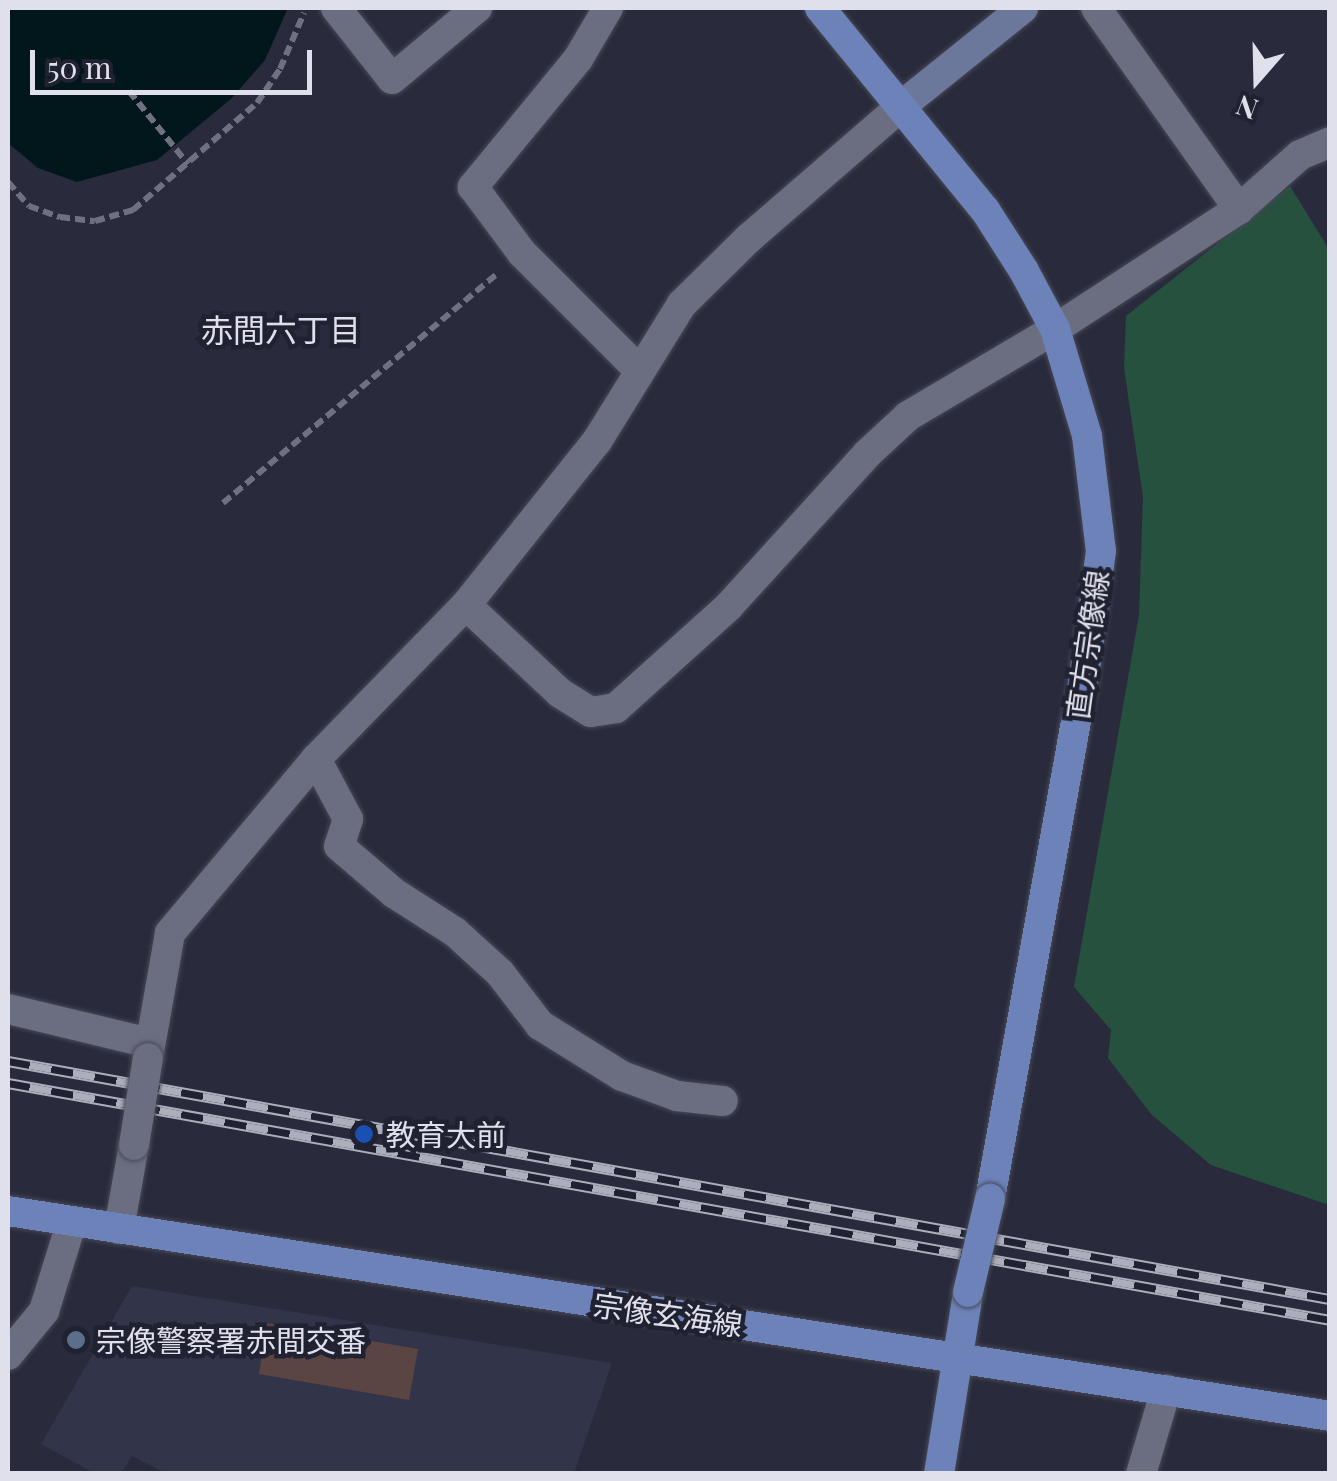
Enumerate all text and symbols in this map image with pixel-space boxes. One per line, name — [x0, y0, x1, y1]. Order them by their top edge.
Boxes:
scale bar — [35, 30, 318, 92]
north arrow — [1207, 30, 1307, 130]
text: 50 m — [47, 47, 112, 87]
text: N — [1231, 88, 1262, 130]
district label: 赤間六丁目 — [201, 310, 361, 348]
street label: 直方宗像線 — [1059, 568, 1115, 722]
place label: 教育大前 — [386, 1116, 506, 1152]
marker: 教育大前 — [351, 1121, 377, 1147]
street label: 宗像玄海線 — [591, 1286, 745, 1342]
place label: 宗像警察署赤間交番 — [96, 1322, 366, 1358]
marker: 宗像警察署赤間交番 — [65, 1329, 87, 1351]

